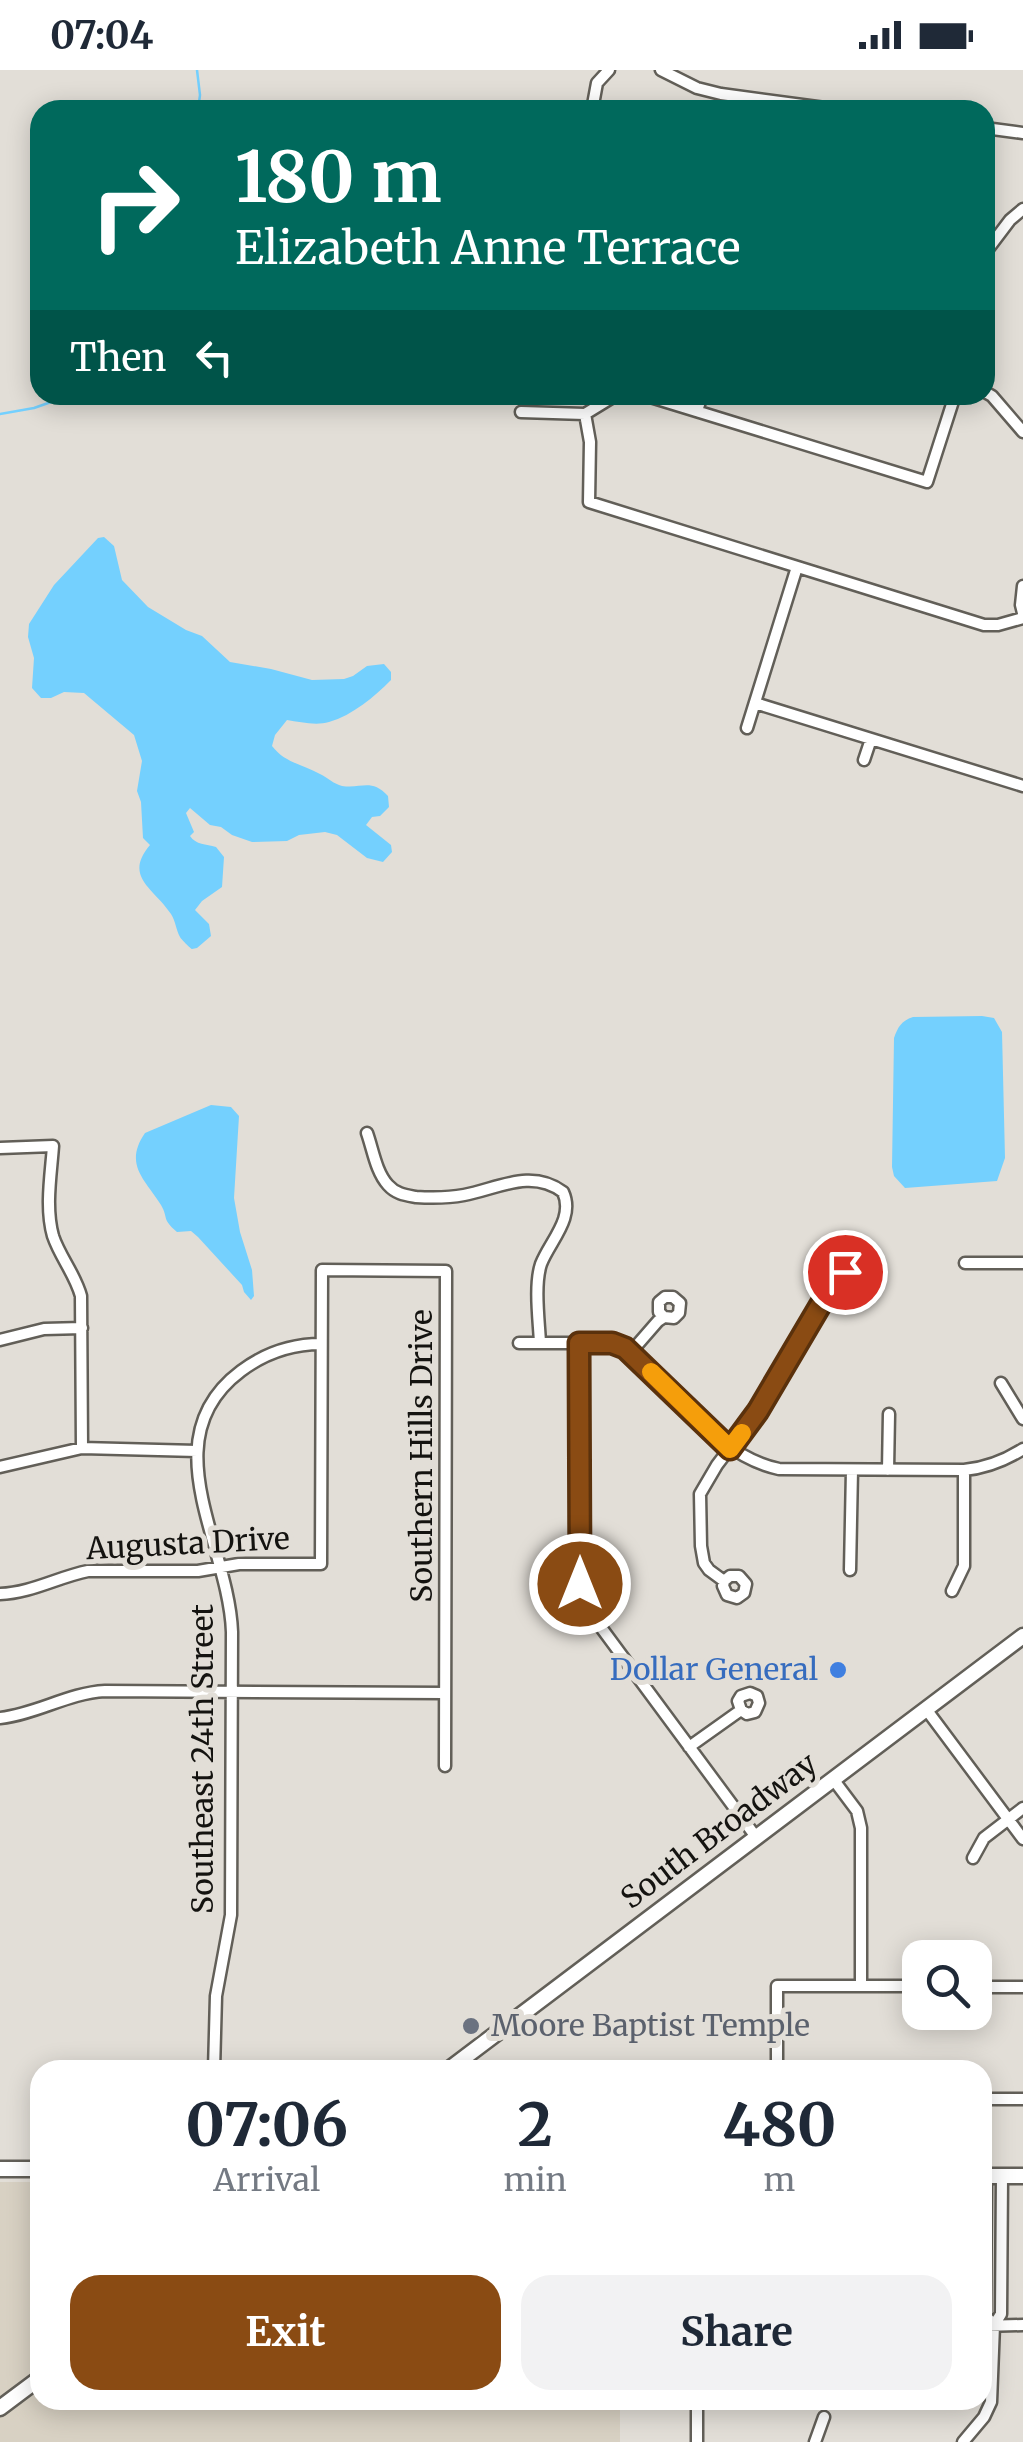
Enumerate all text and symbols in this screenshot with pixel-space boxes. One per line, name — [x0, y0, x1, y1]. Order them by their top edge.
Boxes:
text: 07:04 — [50, 12, 153, 59]
text: 180 m — [235, 133, 442, 221]
icon: right — [70, 140, 200, 270]
text: Elizabeth Anne Terrace — [235, 220, 741, 276]
icon: left — [187, 330, 242, 385]
text: Then — [70, 334, 167, 381]
pin — [803, 1230, 888, 1315]
icon: arrive — [818, 1245, 873, 1300]
street label: Southern Hills Drive — [402, 1309, 440, 1603]
street label: Augusta Drive — [84, 1519, 291, 1567]
position arrow — [528, 1532, 632, 1636]
street label: Southeast 24th Street — [183, 1604, 221, 1914]
place label: Dollar General — [610, 1650, 818, 1688]
marker: Dollar General — [827, 1659, 849, 1681]
street label: South Broadway — [613, 1744, 824, 1916]
map controls — [902, 1940, 992, 2030]
button: search — [902, 1940, 992, 2030]
place label: Moore Baptist Temple — [491, 2006, 810, 2044]
marker: Moore Baptist Temple — [460, 2015, 482, 2037]
text: 07:06 — [185, 2087, 348, 2162]
text: 2 — [517, 2087, 553, 2162]
text: 480 — [722, 2087, 837, 2162]
text: Arrival — [213, 2160, 320, 2200]
text: min — [503, 2160, 567, 2200]
text: m — [763, 2160, 795, 2200]
button: Exit — [70, 2275, 501, 2390]
button: Share — [521, 2275, 952, 2390]

